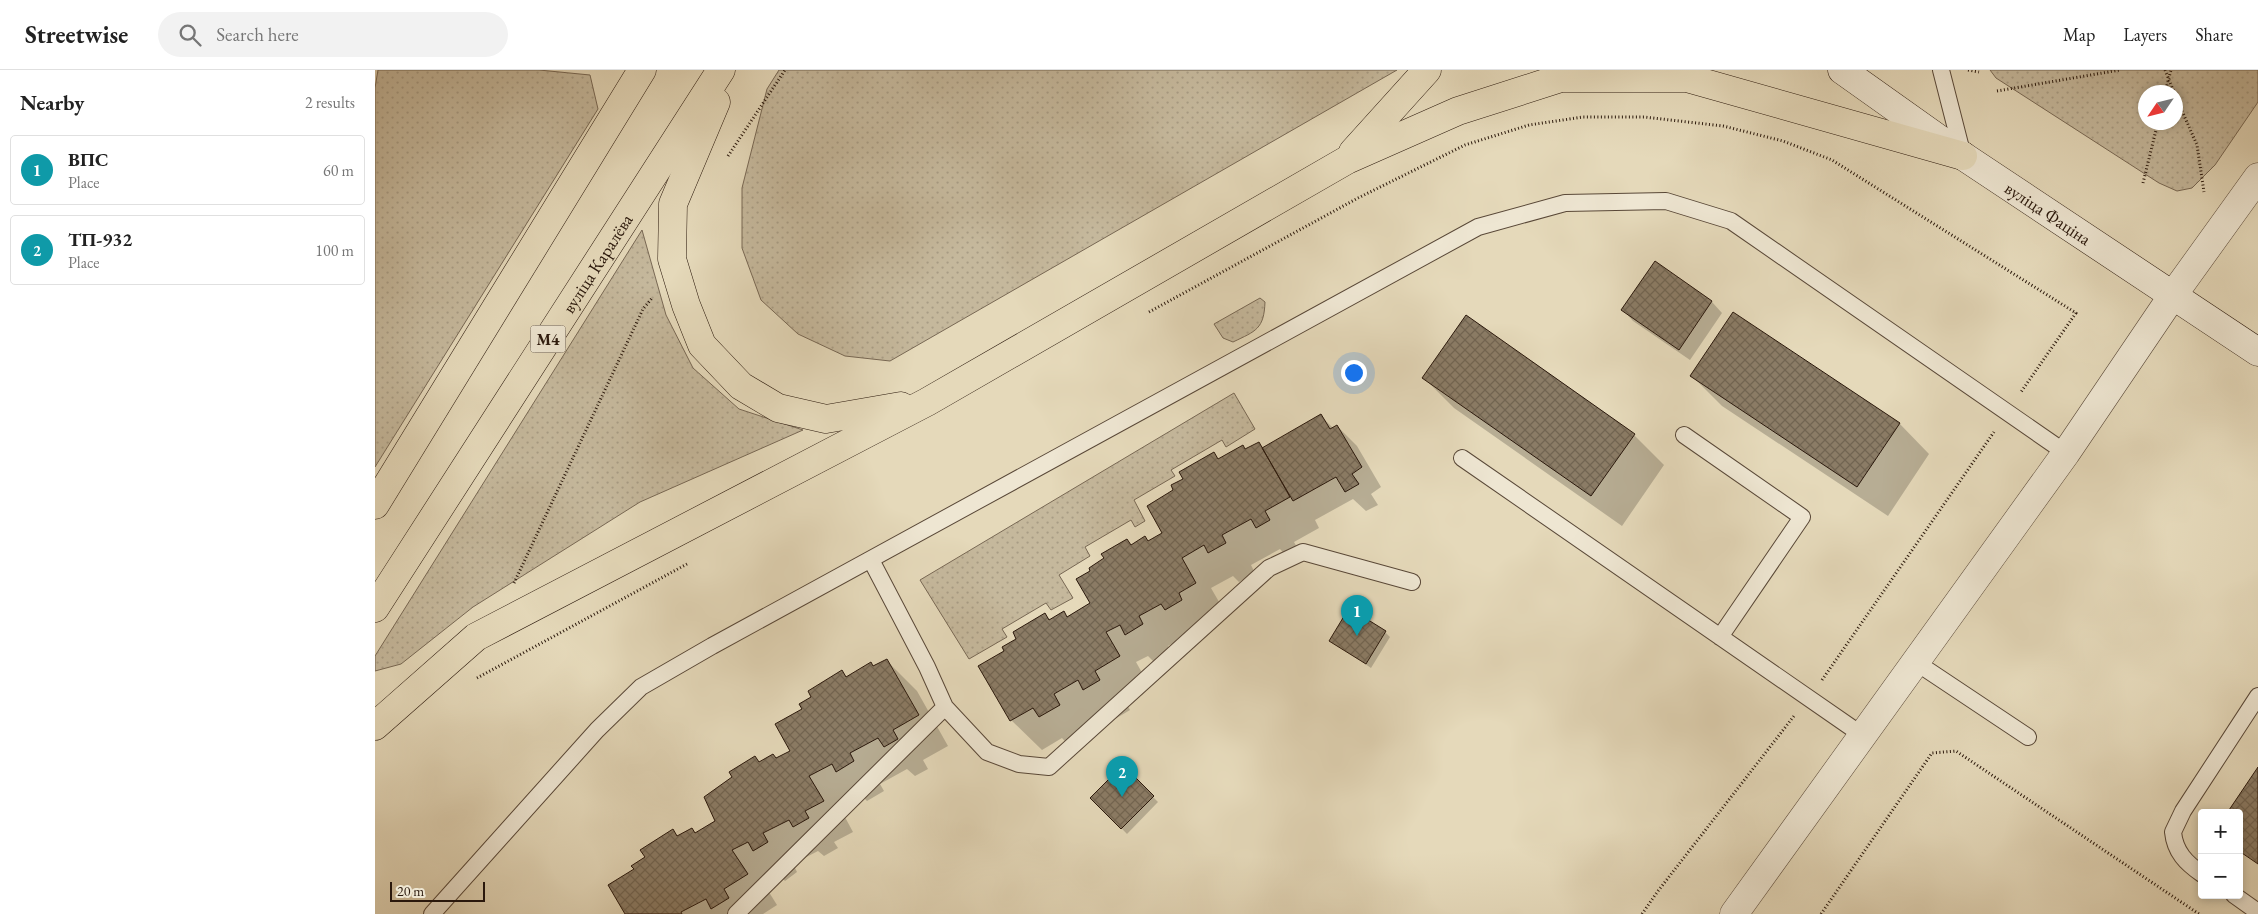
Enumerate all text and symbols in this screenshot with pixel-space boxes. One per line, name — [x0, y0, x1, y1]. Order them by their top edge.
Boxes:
search box — [158, 12, 508, 57]
text: Streetwise — [25, 19, 128, 50]
icon: search — [176, 21, 204, 49]
text: Search here — [216, 22, 299, 47]
text: Map — [2063, 23, 2095, 46]
text: Layers — [2123, 23, 2167, 46]
text: Share — [2195, 23, 2233, 46]
north arrow — [2138, 85, 2183, 130]
text: Nearby — [20, 89, 84, 116]
text: 2 results — [305, 92, 355, 113]
text: ВПС — [68, 147, 108, 172]
text: 1 — [33, 160, 41, 181]
text: 60 m — [323, 160, 354, 181]
text: Place — [68, 172, 100, 193]
street label: вуліца Фаціна — [2001, 176, 2097, 250]
street label: вуліца Каралёва — [556, 208, 638, 317]
text: ТП-932 — [68, 227, 132, 252]
text: 2 — [33, 240, 41, 261]
text: 100 m — [315, 240, 354, 261]
text: Place — [68, 252, 100, 273]
road number: М4 — [531, 325, 565, 352]
your location — [1341, 360, 1367, 386]
pin: 1 — [1341, 595, 1373, 636]
pin: 2 — [1106, 756, 1138, 797]
map controls — [2198, 809, 2243, 899]
button: + — [2198, 809, 2243, 854]
button: − — [2198, 854, 2243, 899]
scale bar — [390, 879, 485, 902]
text: 20 m — [397, 882, 424, 900]

